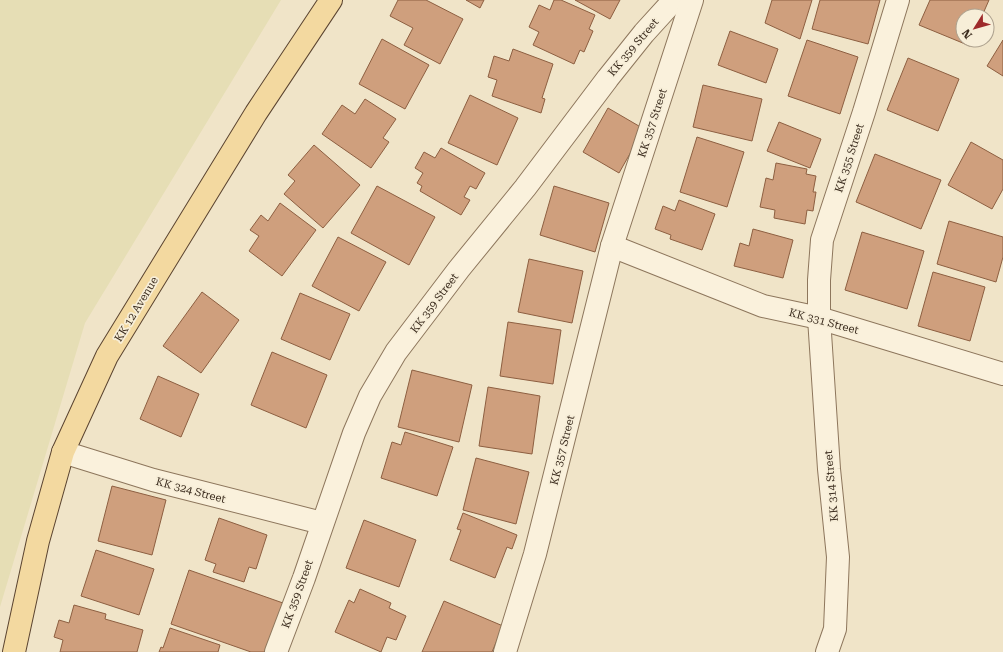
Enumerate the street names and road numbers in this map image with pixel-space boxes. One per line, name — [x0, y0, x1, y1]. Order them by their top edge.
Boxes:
street label: KK 359 Street — [605, 16, 661, 79]
street label: KK 357 Street — [635, 87, 670, 159]
street label: KK 355 Street — [832, 122, 867, 194]
street label: KK 359 Street — [408, 271, 461, 336]
street label: KK 12 Avenue — [112, 274, 161, 344]
street label: KK 331 Street — [788, 306, 860, 337]
street label: KK 357 Street — [548, 414, 577, 486]
street label: KK 314 Street — [822, 450, 841, 522]
street label: KK 324 Street — [155, 475, 227, 506]
street label: KK 359 Street — [279, 558, 316, 630]

